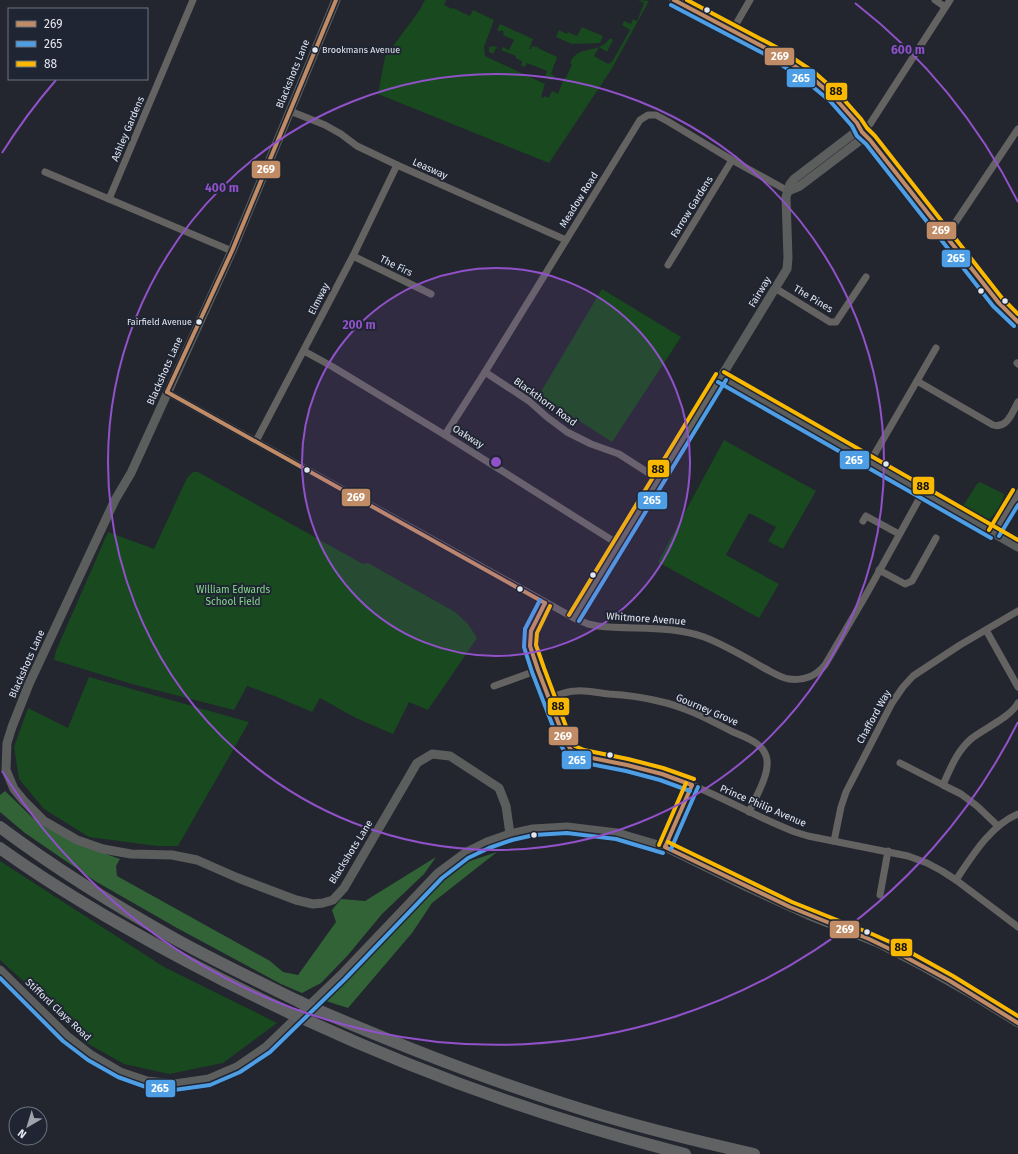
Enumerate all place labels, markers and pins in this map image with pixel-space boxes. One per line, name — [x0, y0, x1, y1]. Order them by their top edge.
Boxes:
unlabelled marker — [702, 5, 712, 15]
marker: Brookmans Avenue — [310, 45, 320, 55]
place label: Brookmans Avenue — [322, 45, 400, 55]
unlabelled marker — [976, 286, 986, 296]
unlabelled marker — [1000, 296, 1010, 306]
place label: Fairfield Avenue — [127, 317, 192, 327]
marker: Fairfield Avenue — [194, 317, 204, 327]
centre of rings — [489, 455, 503, 469]
unlabelled marker — [881, 459, 891, 469]
unlabelled marker — [302, 465, 312, 475]
unlabelled marker — [588, 570, 598, 580]
unlabelled marker — [515, 584, 525, 594]
unlabelled marker — [605, 750, 615, 760]
unlabelled marker — [529, 830, 539, 840]
unlabelled marker — [862, 927, 872, 937]

